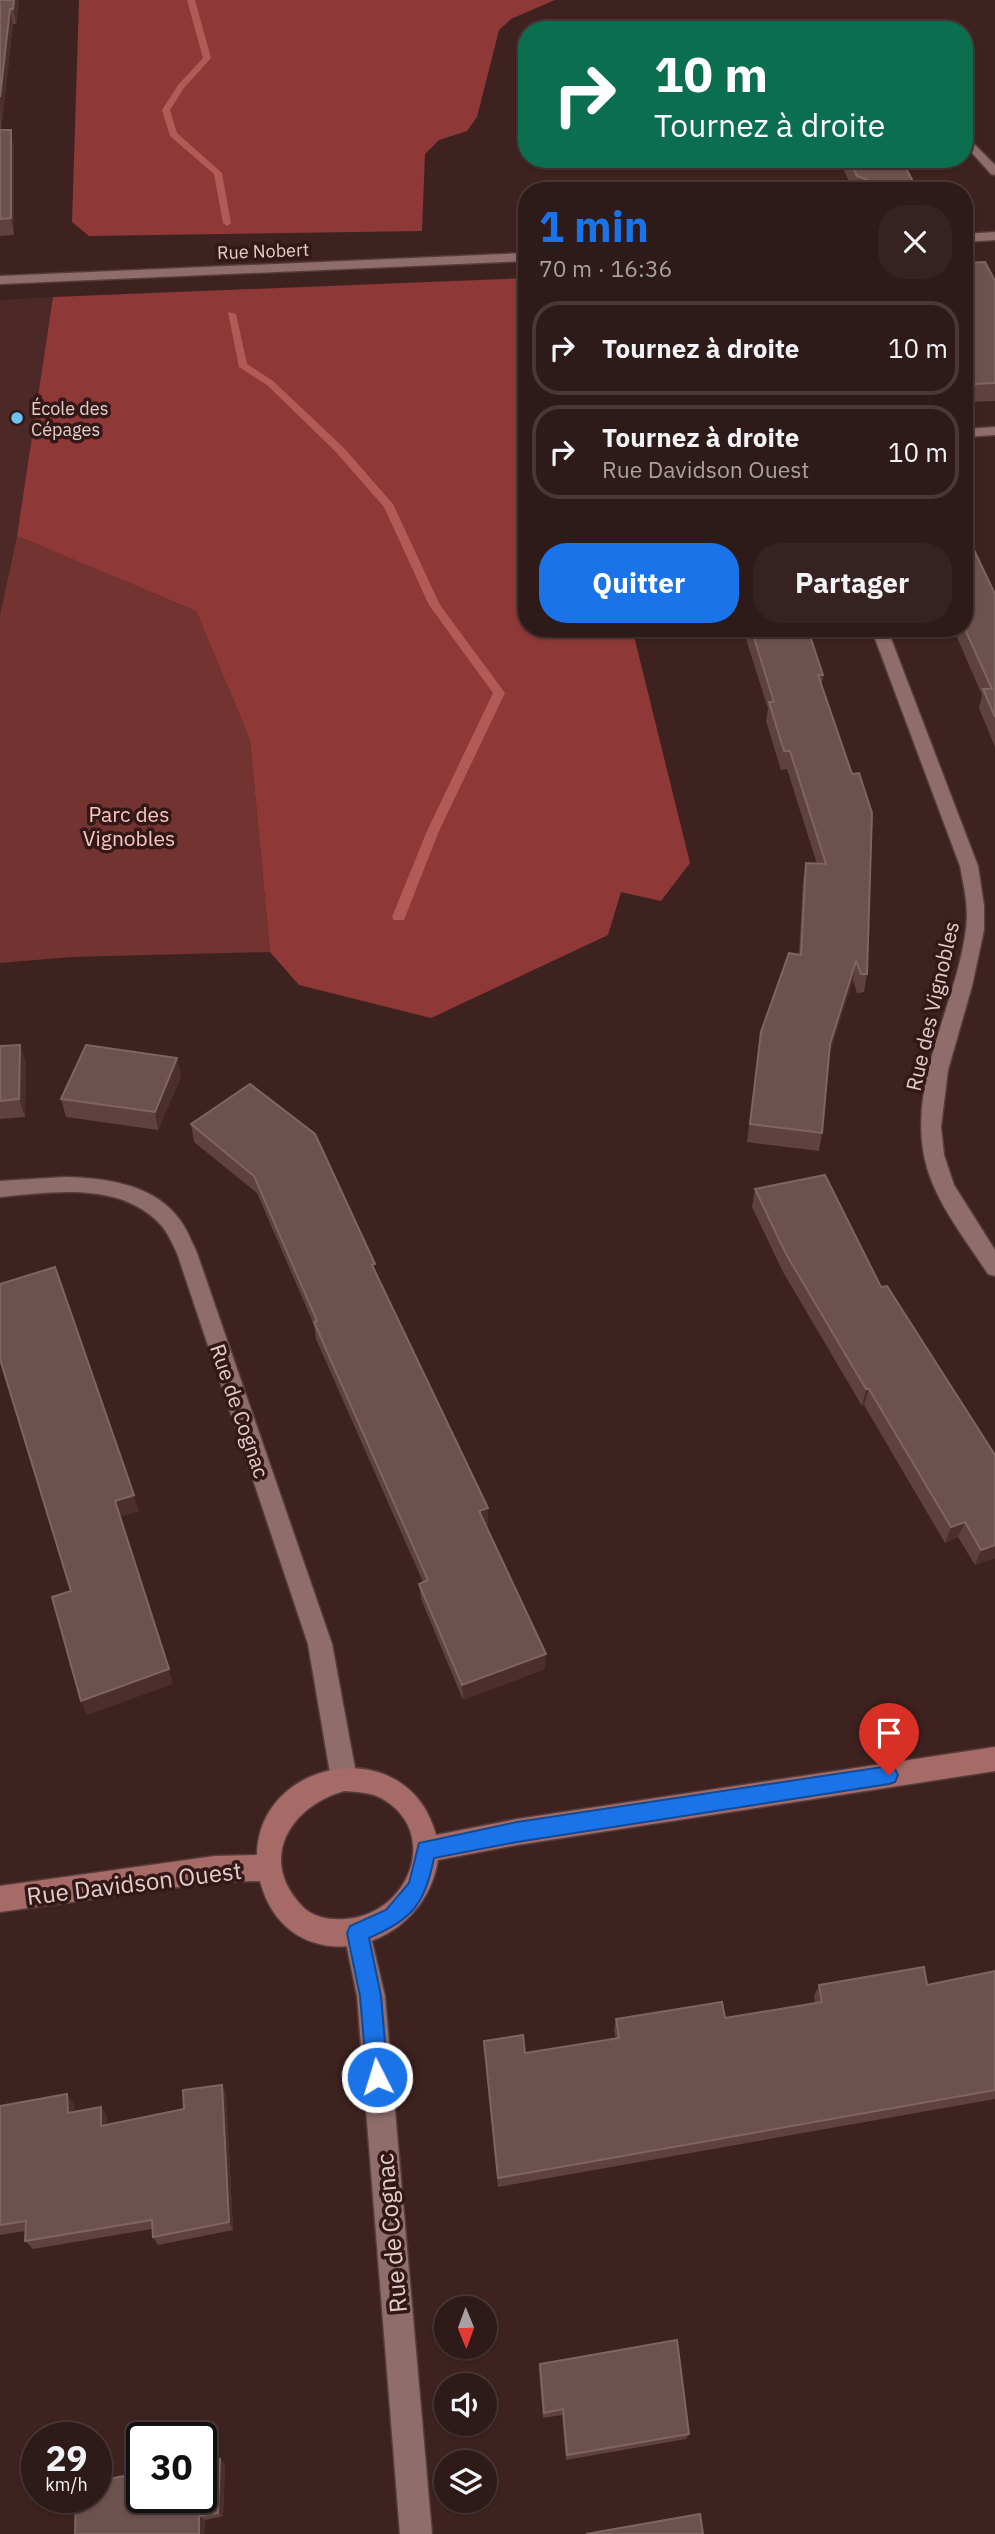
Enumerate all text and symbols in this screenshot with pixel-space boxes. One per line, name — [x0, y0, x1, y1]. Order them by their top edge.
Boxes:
text: 10 m — [654, 42, 768, 105]
icon: right — [539, 49, 630, 140]
text: Tournez à droite — [654, 104, 885, 146]
text: 1 min — [539, 199, 649, 254]
button: close — [878, 205, 952, 279]
street label: Rue Nobert — [217, 238, 309, 264]
text: 70 m · 16:36 — [539, 253, 672, 283]
icon: right — [543, 329, 581, 367]
text: Tournez à droite — [602, 331, 799, 365]
text: 10 m — [888, 331, 948, 365]
place label: École des Cépages — [31, 397, 108, 441]
marker: École des Cépages — [9, 410, 25, 426]
text: Tournez à droite — [602, 420, 799, 454]
icon: right — [543, 433, 581, 471]
text: 10 m — [888, 435, 948, 469]
text: Rue Davidson Ouest — [602, 454, 809, 484]
button: Quitter — [539, 543, 739, 623]
button: Partager — [753, 543, 952, 623]
park label: Parc des Vignobles — [83, 800, 175, 852]
street label: Rue des Vignobles — [899, 918, 965, 1094]
street label: Rue de Cognac — [204, 1340, 276, 1482]
pin — [859, 1703, 919, 1775]
icon: arrive — [870, 1714, 908, 1752]
street label: Rue Davidson Ouest — [25, 1854, 243, 1912]
position arrow — [340, 2040, 414, 2114]
street label: Rue de Cognac — [368, 2152, 414, 2314]
north arrow — [434, 2296, 497, 2359]
map controls — [434, 2296, 497, 2513]
button: sound — [434, 2373, 497, 2436]
speed limit sign: 30 — [126, 2422, 217, 2513]
text: 29 — [45, 2435, 88, 2481]
button: layers — [434, 2450, 497, 2513]
text: km/h — [45, 2473, 88, 2496]

